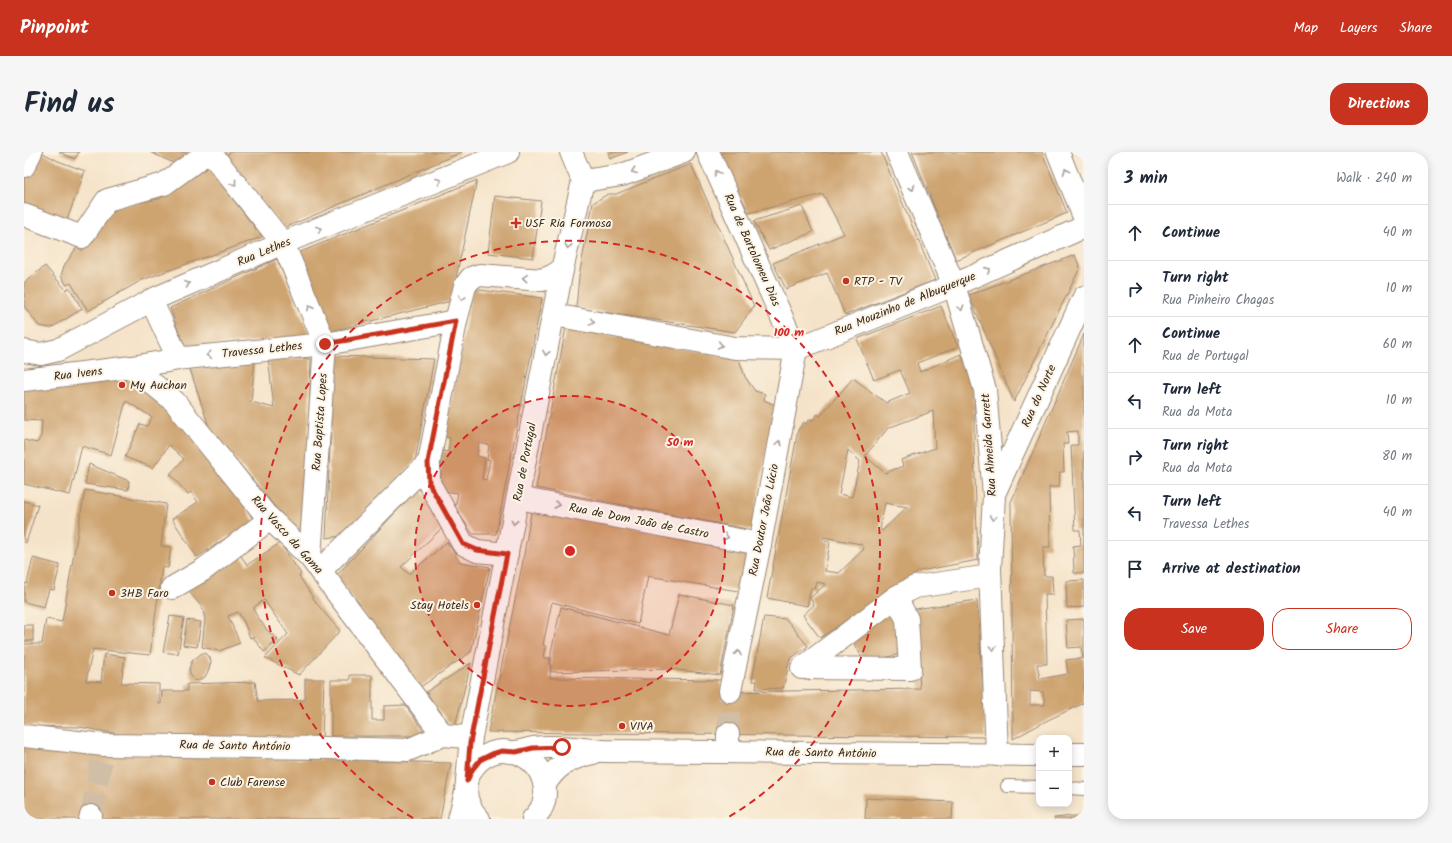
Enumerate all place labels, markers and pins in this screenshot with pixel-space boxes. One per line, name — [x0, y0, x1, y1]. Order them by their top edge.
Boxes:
place label: USF Ria Formosa — [525, 214, 612, 233]
marker: USF Ria Formosa — [510, 217, 522, 229]
place label: RTP - TV — [854, 272, 903, 291]
marker: RTP - TV — [841, 276, 851, 286]
place label: My Auchan — [130, 376, 187, 395]
marker: My Auchan — [117, 380, 127, 390]
centre of rings — [563, 544, 577, 558]
place label: 3HB Faro — [120, 584, 169, 603]
marker: 3HB Faro — [107, 588, 117, 598]
place label: Stay Hotels — [410, 596, 469, 615]
marker: Stay Hotels — [472, 600, 482, 610]
place label: VIVA — [630, 717, 654, 736]
marker: VIVA — [617, 721, 627, 731]
place label: Club Farense — [220, 773, 286, 792]
marker: Club Farense — [207, 777, 217, 787]

